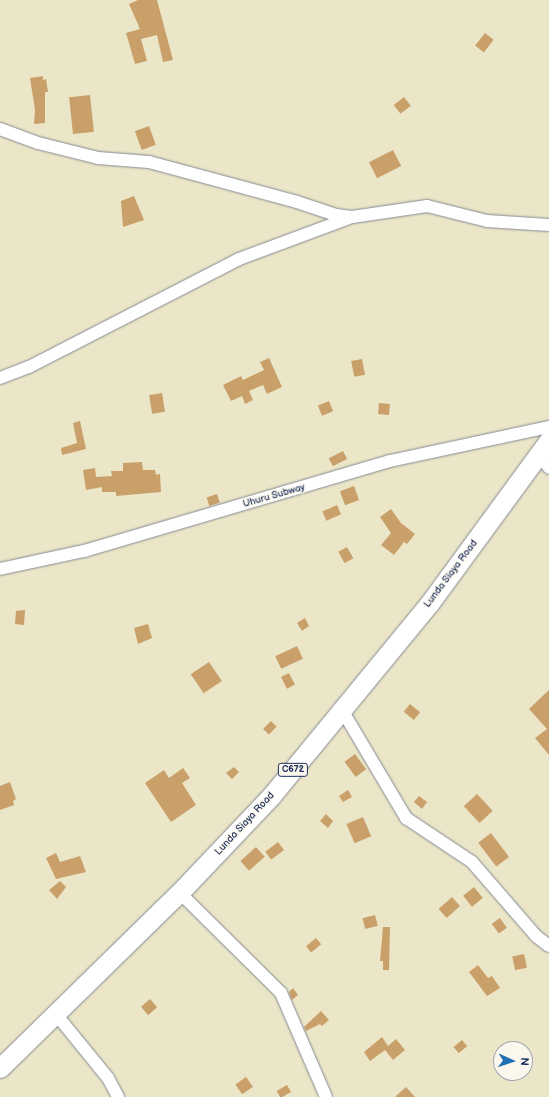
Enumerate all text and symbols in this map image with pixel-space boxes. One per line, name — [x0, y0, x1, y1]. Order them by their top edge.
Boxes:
street label: Uhuru Subway — [241, 481, 307, 511]
street label: Lunda Siaya Road — [422, 538, 480, 610]
road number: C672 — [277, 763, 309, 777]
street label: Lunda Siaya Road — [213, 790, 277, 858]
north arrow — [493, 1041, 533, 1081]
text: N — [518, 1057, 531, 1066]

